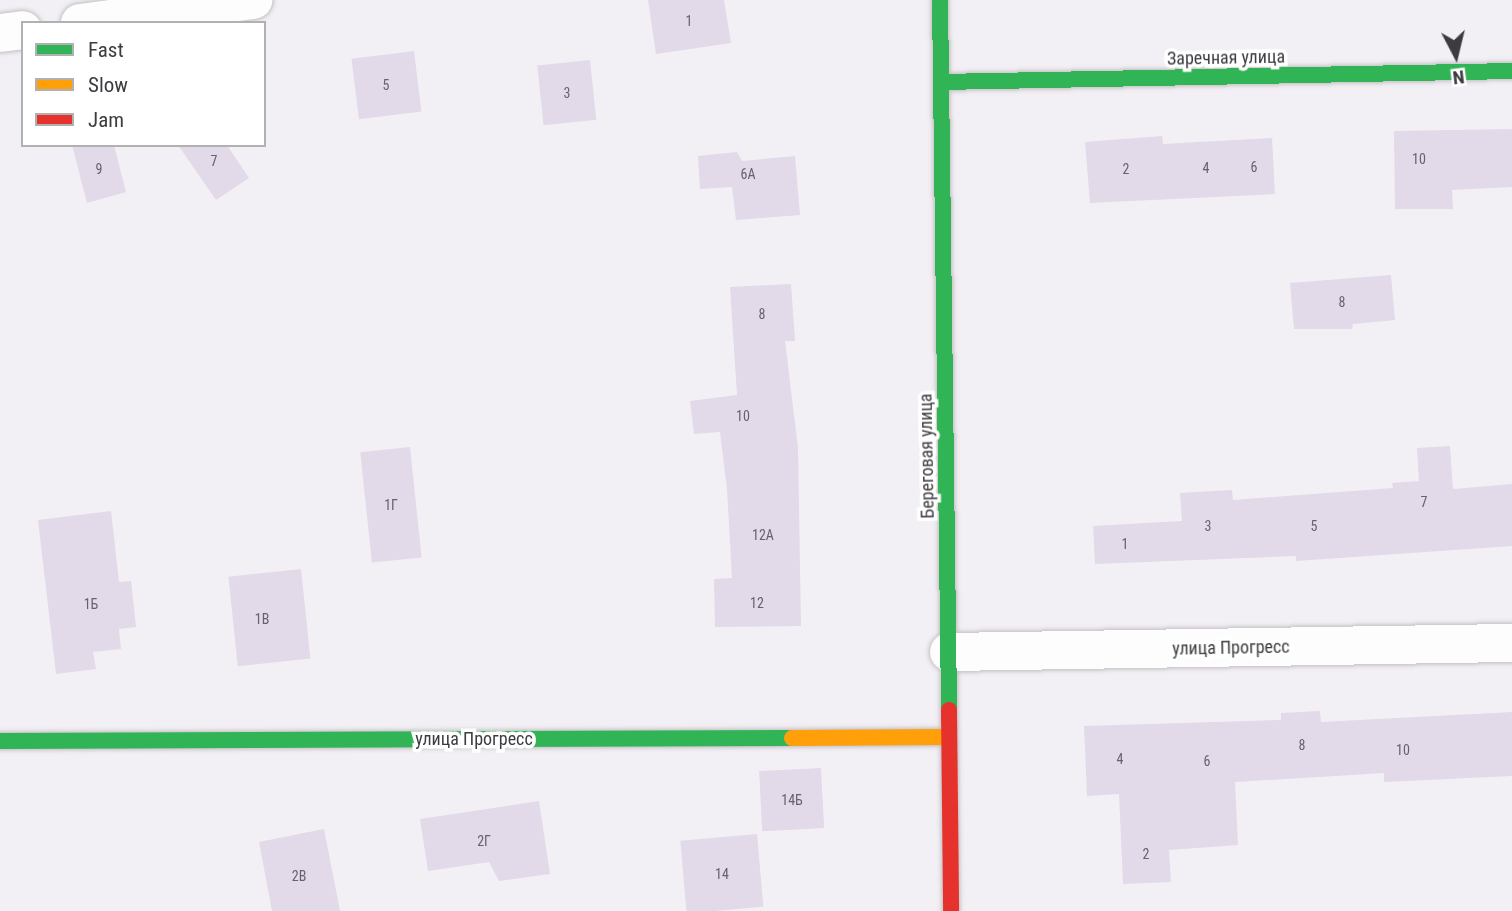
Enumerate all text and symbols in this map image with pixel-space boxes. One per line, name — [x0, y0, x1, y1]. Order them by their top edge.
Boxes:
house number: 1 — [686, 13, 692, 29]
legend — [21, 21, 266, 147]
north arrow — [1421, 21, 1491, 91]
text: Fast — [88, 38, 124, 62]
street label: Заречная улица — [1167, 46, 1285, 70]
text: N — [1451, 65, 1466, 89]
text: Slow — [88, 73, 128, 97]
house number: 5 — [383, 77, 389, 93]
house number: 3 — [564, 85, 570, 101]
text: Jam — [88, 108, 124, 132]
house number: 10 — [1412, 151, 1426, 167]
house number: 7 — [211, 153, 217, 169]
house number: 6 — [1251, 159, 1257, 175]
house number: 4 — [1203, 160, 1209, 176]
house number: 9 — [96, 161, 102, 177]
house number: 2 — [1123, 161, 1129, 177]
house number: 6А — [741, 166, 755, 182]
house number: 8 — [1339, 294, 1345, 310]
house number: 8 — [759, 306, 765, 322]
street label: Береговая улица — [915, 393, 939, 519]
house number: 10 — [736, 408, 750, 424]
house number: 7 — [1421, 494, 1427, 510]
house number: 1Г — [384, 497, 398, 513]
house number: 3 — [1205, 518, 1211, 534]
house number: 5 — [1311, 518, 1317, 534]
house number: 12А — [752, 527, 774, 543]
house number: 1 — [1122, 536, 1128, 552]
house number: 12 — [750, 595, 764, 611]
house number: 1Б — [84, 596, 98, 612]
house number: 1В — [255, 611, 269, 627]
street label: улица Прогресс — [1172, 636, 1290, 660]
street label: улица Прогресс — [415, 728, 533, 750]
house number: 8 — [1299, 737, 1305, 753]
house number: 10 — [1396, 742, 1410, 758]
house number: 4 — [1117, 751, 1123, 767]
house number: 6 — [1204, 753, 1210, 769]
house number: 14Б — [781, 792, 803, 808]
house number: 2Г — [477, 833, 491, 849]
house number: 2 — [1143, 846, 1149, 862]
house number: 14 — [715, 866, 729, 882]
house number: 2В — [292, 868, 306, 884]

